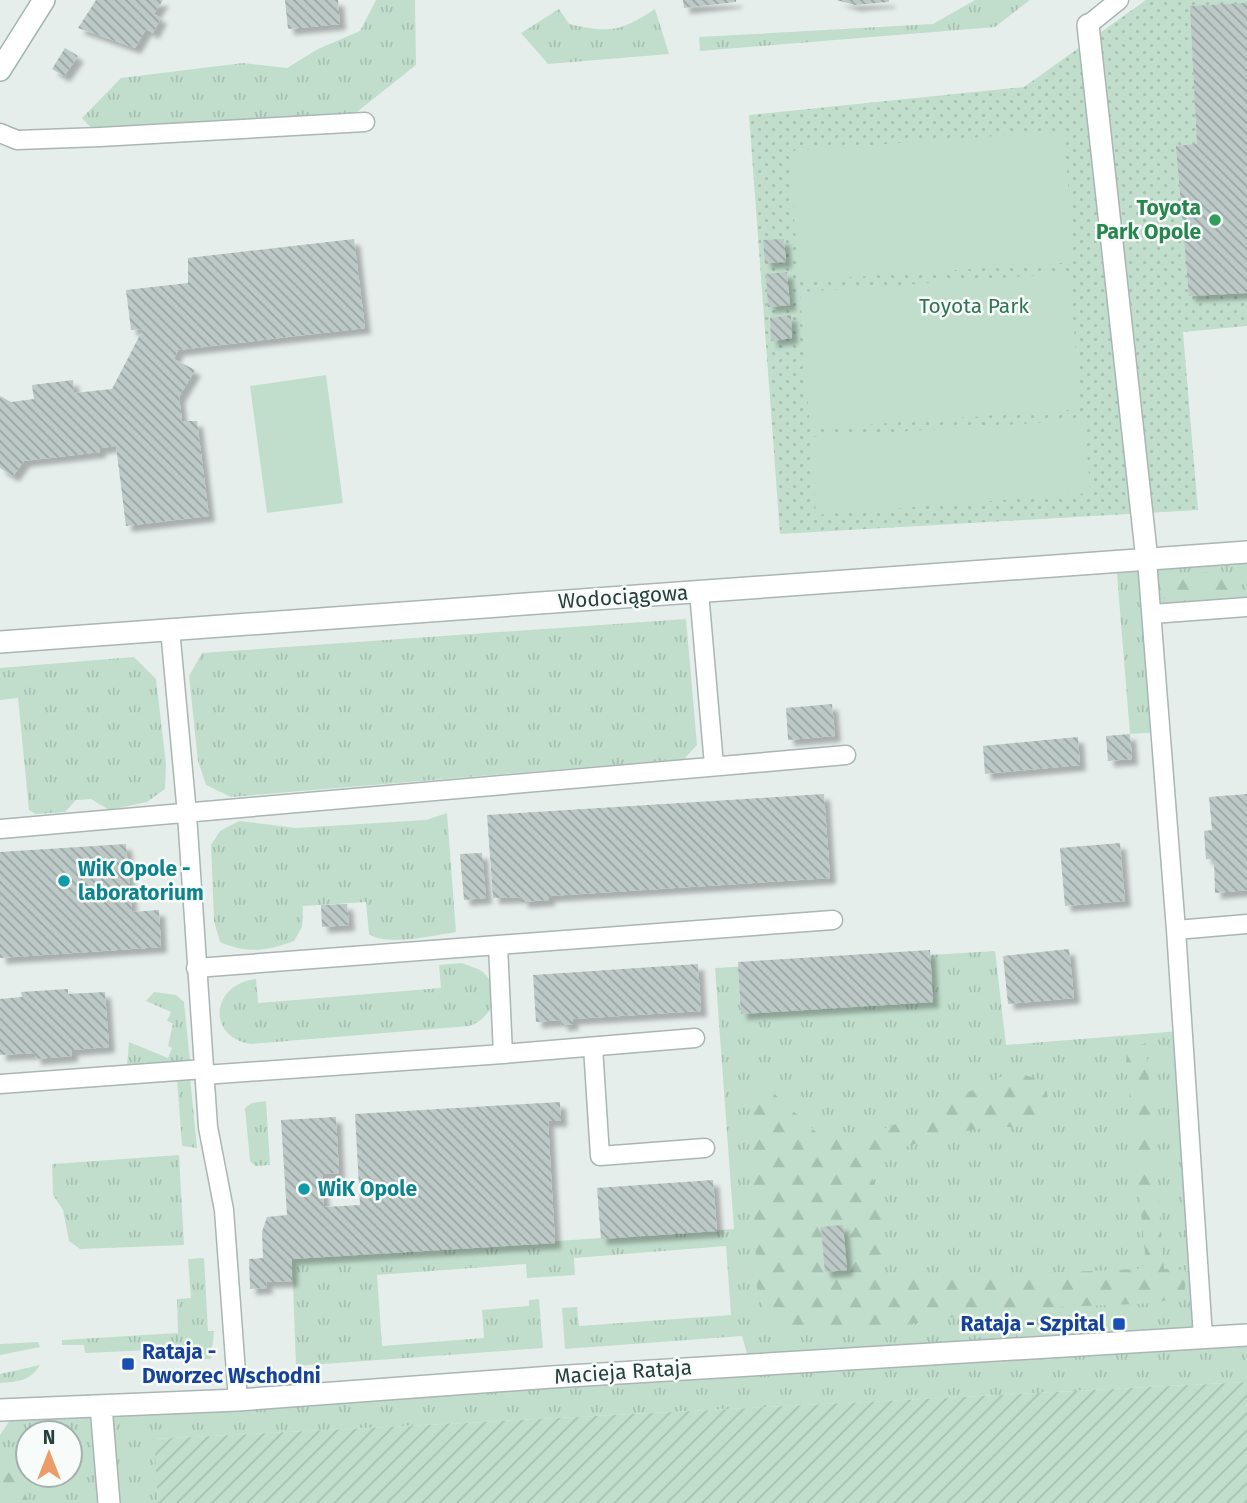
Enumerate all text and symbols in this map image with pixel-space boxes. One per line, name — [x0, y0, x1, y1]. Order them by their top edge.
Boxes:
place label: Toyota Park Opole — [1096, 195, 1201, 245]
marker: Toyota Park Opole — [1207, 212, 1223, 228]
park label: Toyota Park — [919, 293, 1029, 319]
street label: Wodociągowa — [557, 579, 689, 615]
place label: WiK Opole - laboratorium — [78, 856, 204, 906]
marker: WiK Opole - laboratorium — [56, 873, 72, 889]
place label: WiK Opole — [318, 1176, 417, 1202]
marker: WiK Opole — [296, 1181, 312, 1197]
place label: Rataja - Szpital — [960, 1311, 1106, 1337]
marker: Rataja - Szpital — [1111, 1316, 1127, 1332]
place label: Rataja - Dworzec Wschodni — [142, 1339, 321, 1389]
street label: Macieja Rataja — [553, 1354, 693, 1390]
marker: Rataja - Dworzec Wschodni — [120, 1356, 136, 1372]
north arrow — [14, 1419, 84, 1489]
text: N — [43, 1426, 55, 1449]

